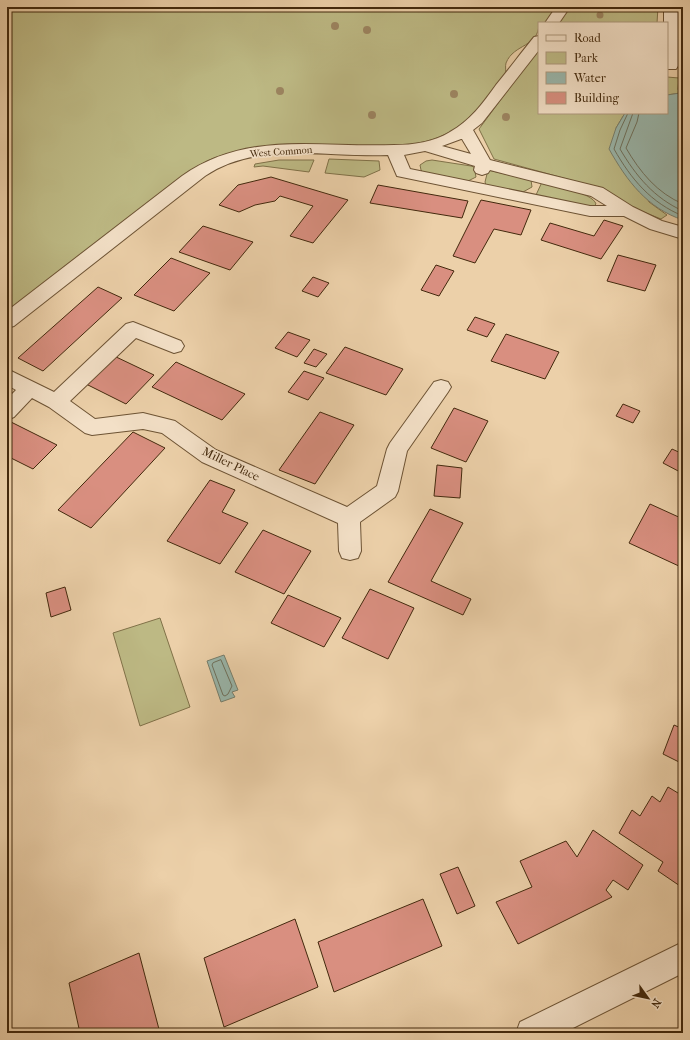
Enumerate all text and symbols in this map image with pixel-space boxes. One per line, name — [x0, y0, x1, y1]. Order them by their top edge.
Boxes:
legend — [538, 22, 668, 114]
text: Road — [574, 31, 601, 45]
text: Park — [574, 51, 599, 65]
text: Water — [573, 71, 607, 85]
text: Building — [574, 91, 619, 105]
street label: West Common — [248, 144, 313, 160]
street label: Miller Place — [200, 444, 262, 484]
north arrow — [628, 978, 668, 1018]
text: N — [648, 996, 664, 1011]

